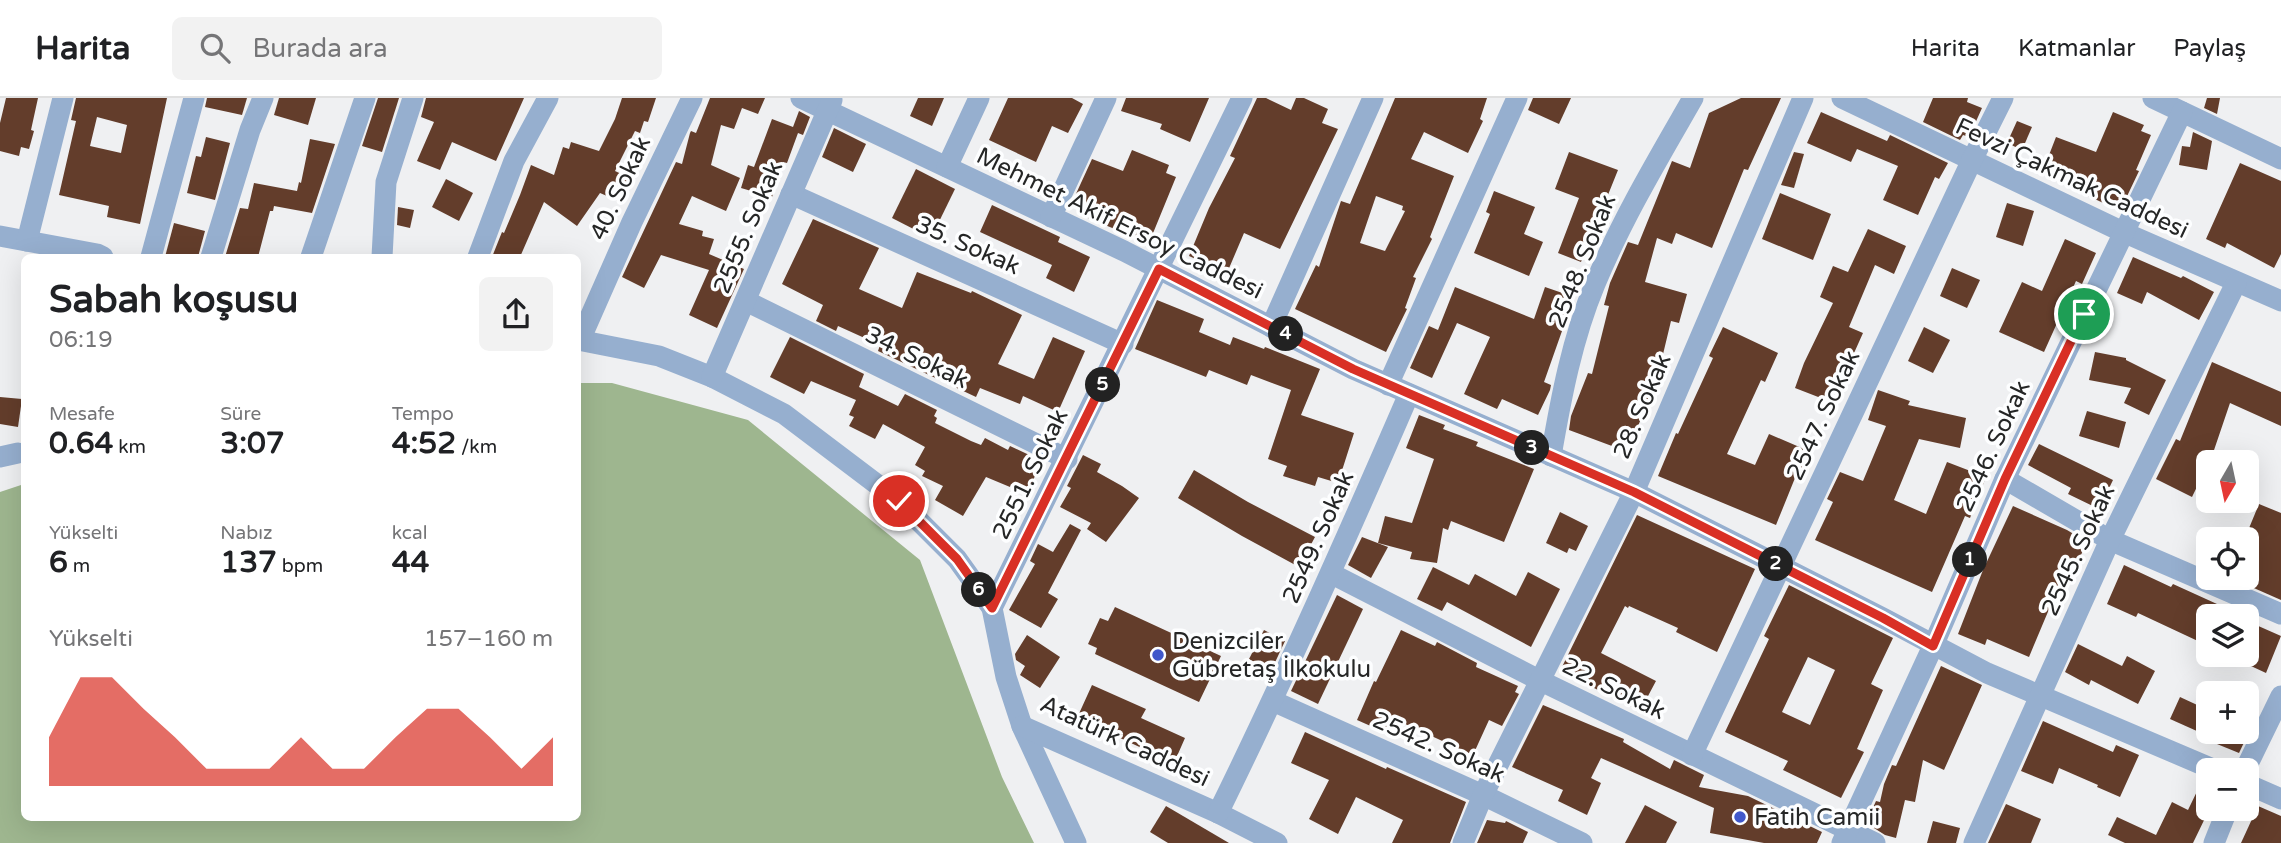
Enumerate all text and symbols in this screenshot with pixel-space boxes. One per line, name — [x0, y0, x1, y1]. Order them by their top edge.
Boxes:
search box — [172, 17, 662, 80]
text: Harita — [35, 29, 130, 68]
icon: search — [196, 29, 234, 67]
text: Burada ara — [252, 33, 388, 64]
text: Harita — [1911, 34, 1980, 63]
text: Katmanlar — [2018, 34, 2135, 63]
text: Paylaş — [2173, 34, 2246, 63]
street label: Fevzi Çakmak Caddesi — [1951, 112, 2193, 245]
street label: 40. Sokak — [584, 132, 657, 245]
street label: Mehmet Akif Ersoy Caddesi — [972, 141, 1268, 306]
street label: 2555. Sokak — [708, 156, 789, 298]
street label: 2548. Sokak — [1543, 190, 1622, 332]
street label: 35. Sokak — [911, 210, 1024, 281]
text: Sabah koşusu — [49, 277, 298, 323]
button: share — [479, 277, 553, 351]
pin — [2054, 284, 2114, 344]
icon: arrive — [2065, 295, 2103, 333]
pin: 4 — [1268, 316, 1304, 352]
street label: 34. Sokak — [860, 320, 973, 395]
text: 4 — [1280, 322, 1291, 344]
text: 06:19 — [49, 326, 113, 354]
street label: 2547. Sokak — [1781, 345, 1866, 485]
street label: 28. Sokak — [1607, 349, 1678, 463]
pin: 5 — [1086, 368, 1120, 402]
text: 5 — [1097, 373, 1108, 395]
street label: 2546. Sokak — [1950, 376, 2037, 516]
text: Mesafe — [49, 403, 115, 425]
text: Süre — [220, 403, 261, 425]
text: Tempo — [392, 403, 454, 425]
street label: 2551. Sokak — [986, 404, 1075, 544]
text: 0.64 — [49, 425, 113, 462]
text: 3:07 — [220, 425, 285, 462]
text: 4:52 — [392, 425, 456, 462]
pin: 3 — [1514, 430, 1550, 466]
text: km — [113, 436, 146, 458]
text: /km — [456, 436, 497, 458]
text: 3 — [1526, 436, 1537, 458]
north arrow — [2196, 450, 2259, 513]
map controls — [2196, 450, 2259, 821]
street label: 2549. Sokak — [1276, 467, 1360, 608]
pin — [869, 471, 929, 531]
street label: 2545. Sokak — [2035, 480, 2121, 620]
icon: check — [880, 482, 918, 520]
text: Yükselti — [49, 522, 118, 544]
text: Nabız — [220, 522, 272, 544]
text: kcal — [392, 522, 427, 544]
button: locate — [2196, 527, 2259, 590]
pin: 1 — [1952, 542, 1988, 578]
text: 6 — [49, 544, 68, 581]
text: 137 — [220, 544, 277, 581]
text: 44 — [392, 544, 429, 581]
pin: 2 — [1758, 546, 1794, 582]
text: 1 — [1964, 548, 1975, 570]
text: 2 — [1770, 552, 1781, 574]
text: m — [68, 555, 90, 577]
text: bpm — [277, 555, 323, 577]
pin: 6 — [962, 573, 996, 608]
text: 6 — [973, 578, 984, 600]
button: layers — [2196, 604, 2259, 667]
text: Yükselti — [49, 625, 133, 653]
text: 157–160 m — [424, 625, 553, 653]
place label: Denizciler Gübretaş İlkokulu — [1172, 627, 1371, 684]
marker: Denizciler Gübretaş İlkokulu — [1150, 647, 1166, 663]
street label: 22. Sokak — [1557, 651, 1670, 726]
button: + — [2196, 681, 2259, 744]
street label: Atatürk Caddesi — [1035, 690, 1214, 793]
street label: 2542. Sokak — [1368, 705, 1509, 789]
button: − — [2196, 758, 2259, 821]
place label: Fatih Camii — [1754, 803, 1880, 832]
marker: Fatih Camii — [1732, 809, 1748, 825]

